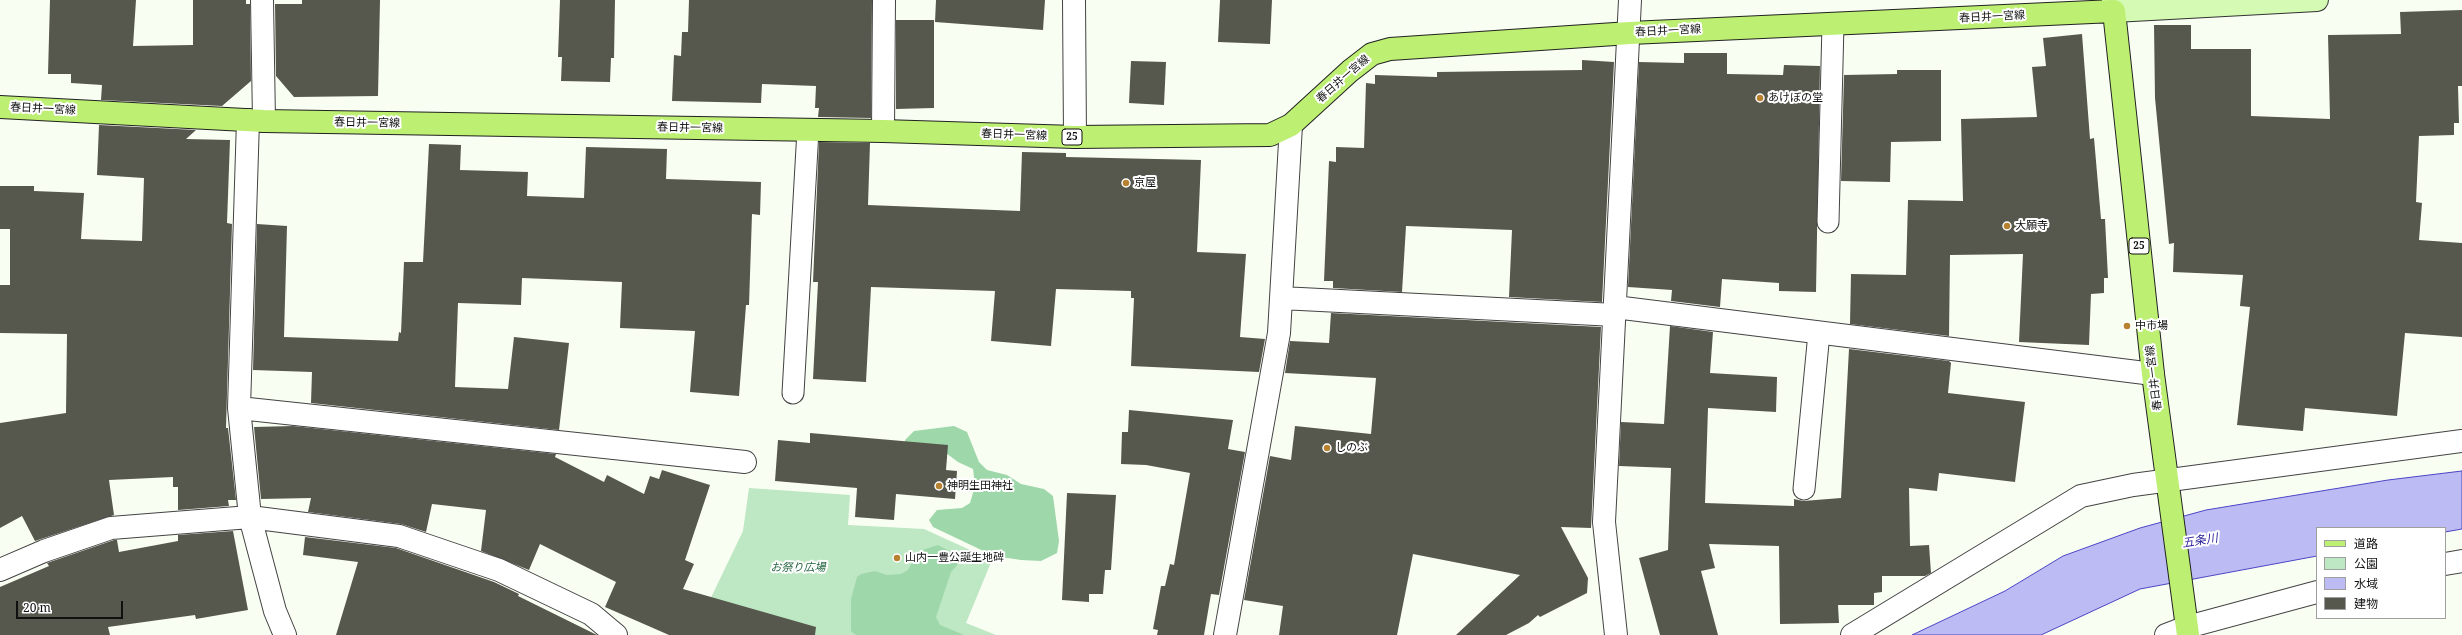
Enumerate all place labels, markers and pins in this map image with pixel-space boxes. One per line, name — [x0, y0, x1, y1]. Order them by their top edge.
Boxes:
place label: あけぼの堂 — [1768, 91, 1823, 105]
marker: あけぼの堂 — [1755, 93, 1765, 103]
place label: 京屋 — [1134, 176, 1156, 190]
marker: 京屋 — [1121, 178, 1131, 188]
place label: 大願寺 — [2015, 219, 2048, 233]
marker: 大願寺 — [2002, 221, 2012, 231]
place label: 中市場 — [2135, 319, 2168, 333]
marker: 中市場 — [2122, 321, 2132, 331]
place label: しのぶ — [1335, 441, 1368, 455]
marker: しのぶ — [1322, 443, 1332, 453]
place label: 神明生田神社 — [947, 479, 1013, 493]
marker: 神明生田神社 — [934, 481, 944, 491]
place label: 山内一豊公誕生地碑 — [905, 551, 1004, 565]
marker: 山内一豊公誕生地碑 — [892, 553, 902, 563]

